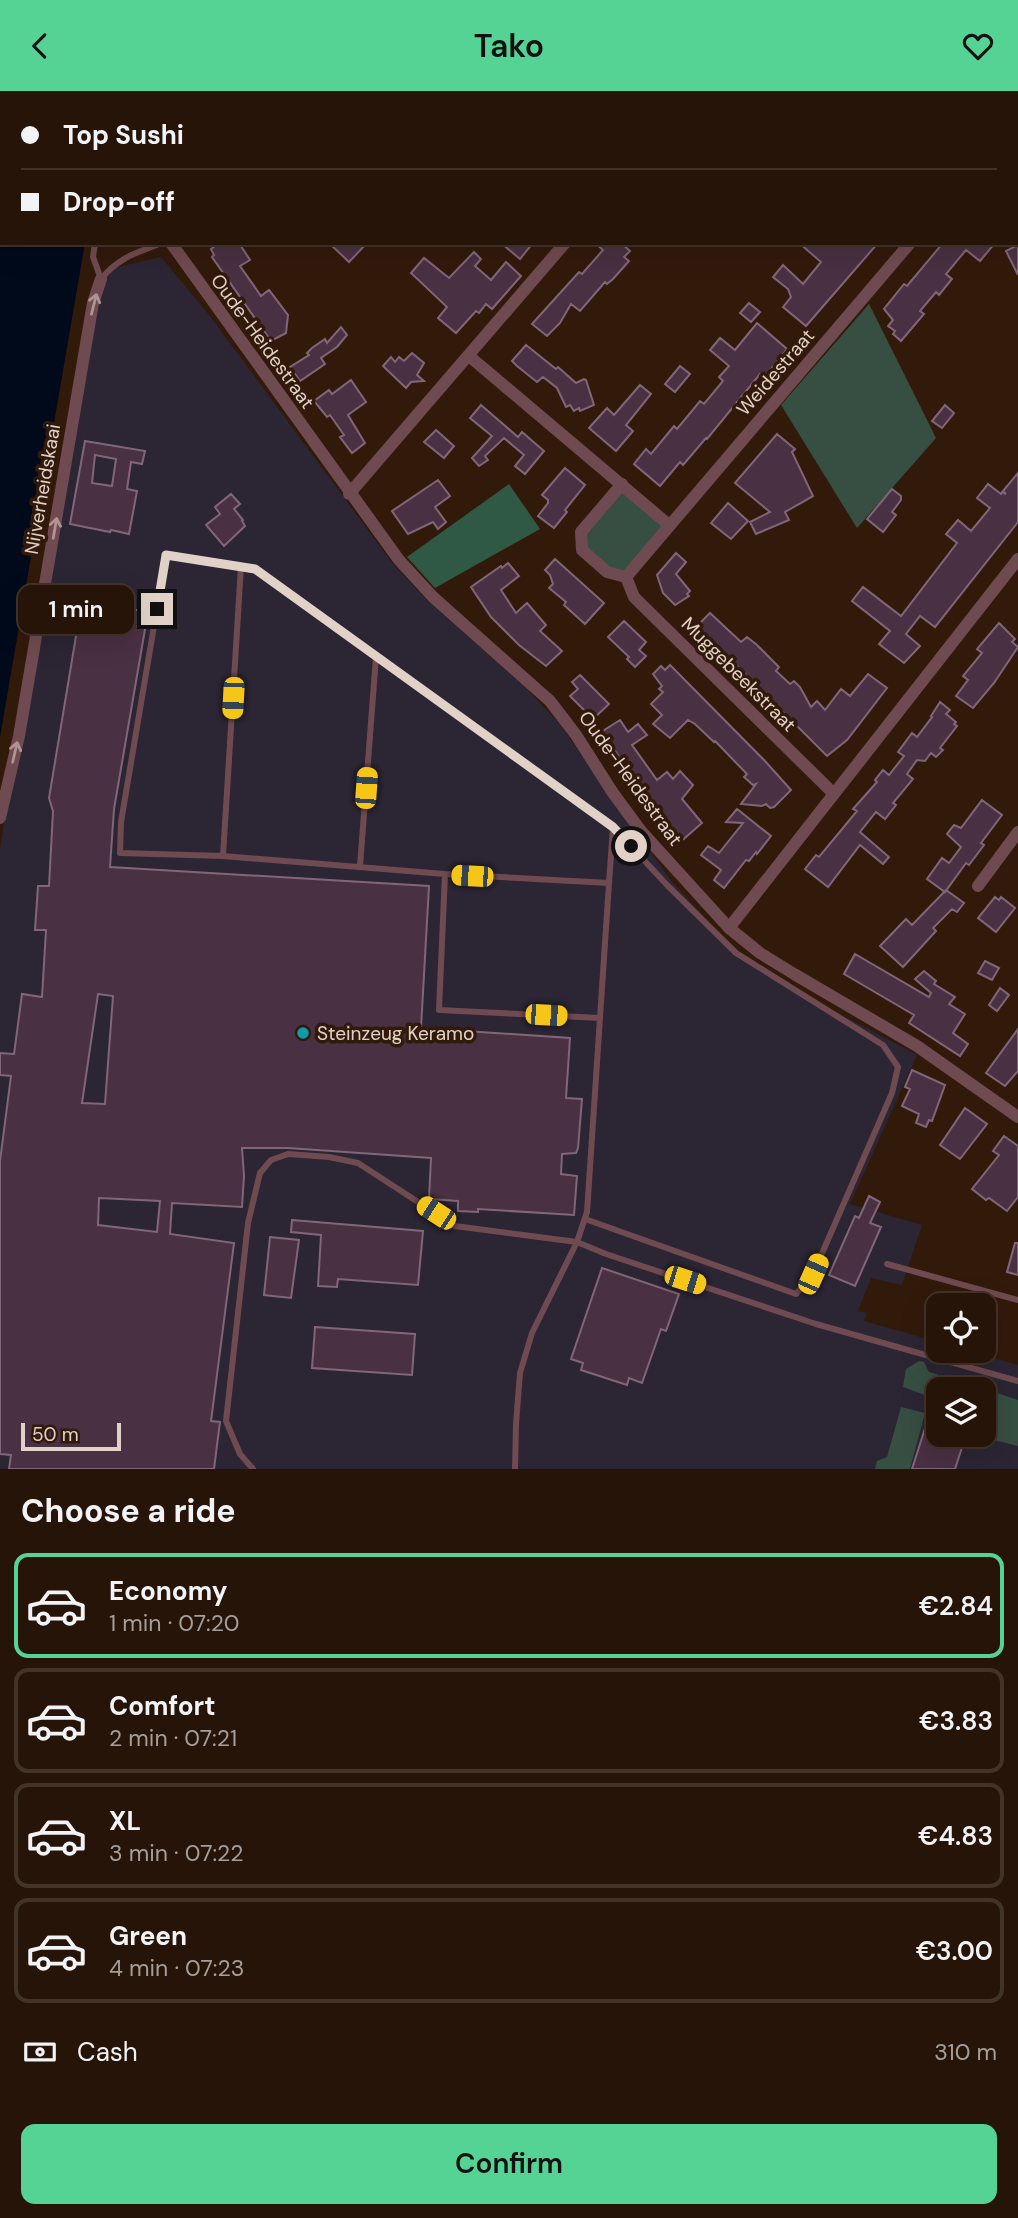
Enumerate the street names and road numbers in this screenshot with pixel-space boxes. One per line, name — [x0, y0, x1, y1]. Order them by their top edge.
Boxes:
street label: Oude-Heidestraat — [205, 269, 320, 414]
street label: Weidestraat — [731, 324, 820, 421]
street label: Nijverheidskaai — [19, 422, 66, 556]
street label: Muggebeekstraat — [676, 612, 801, 737]
street label: Oude-Heidestraat — [573, 706, 688, 851]

